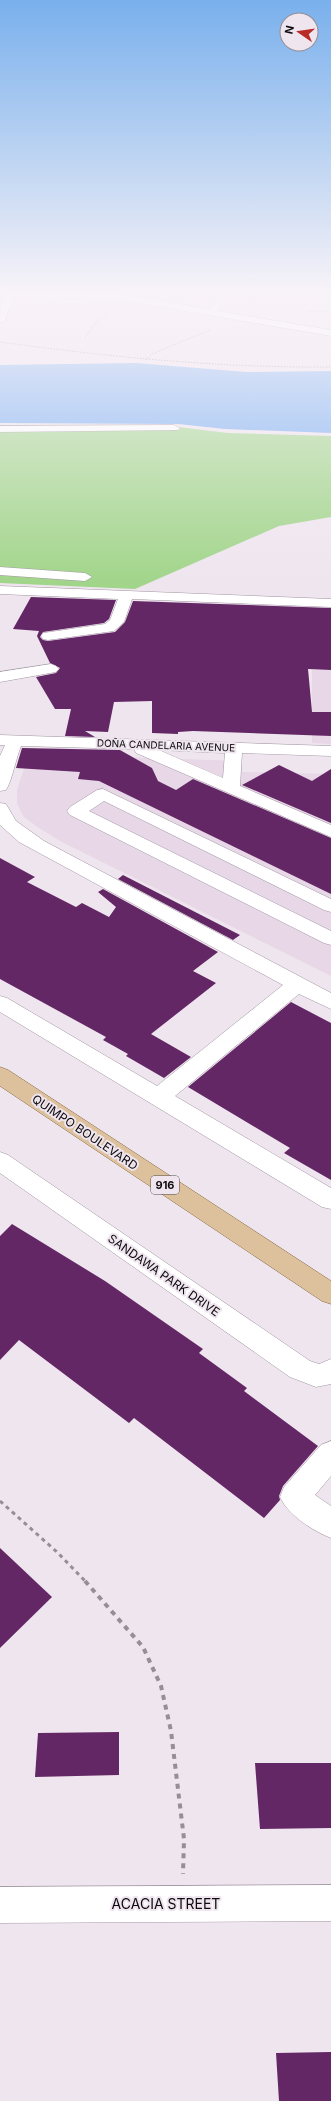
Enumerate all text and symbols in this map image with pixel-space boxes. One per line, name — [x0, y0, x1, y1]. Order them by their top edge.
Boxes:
north arrow — [279, 12, 319, 52]
text: N — [281, 24, 297, 35]
street label: DOÑA CANDELARIA AVENUE — [97, 736, 235, 753]
street label: QUIMPO BOULEVARD — [29, 1091, 141, 1173]
road number: 916 — [151, 1176, 179, 1194]
street label: SANDAWA PARK DRIVE — [105, 1231, 223, 1319]
street label: ACACIA STREET — [112, 1895, 220, 1912]

